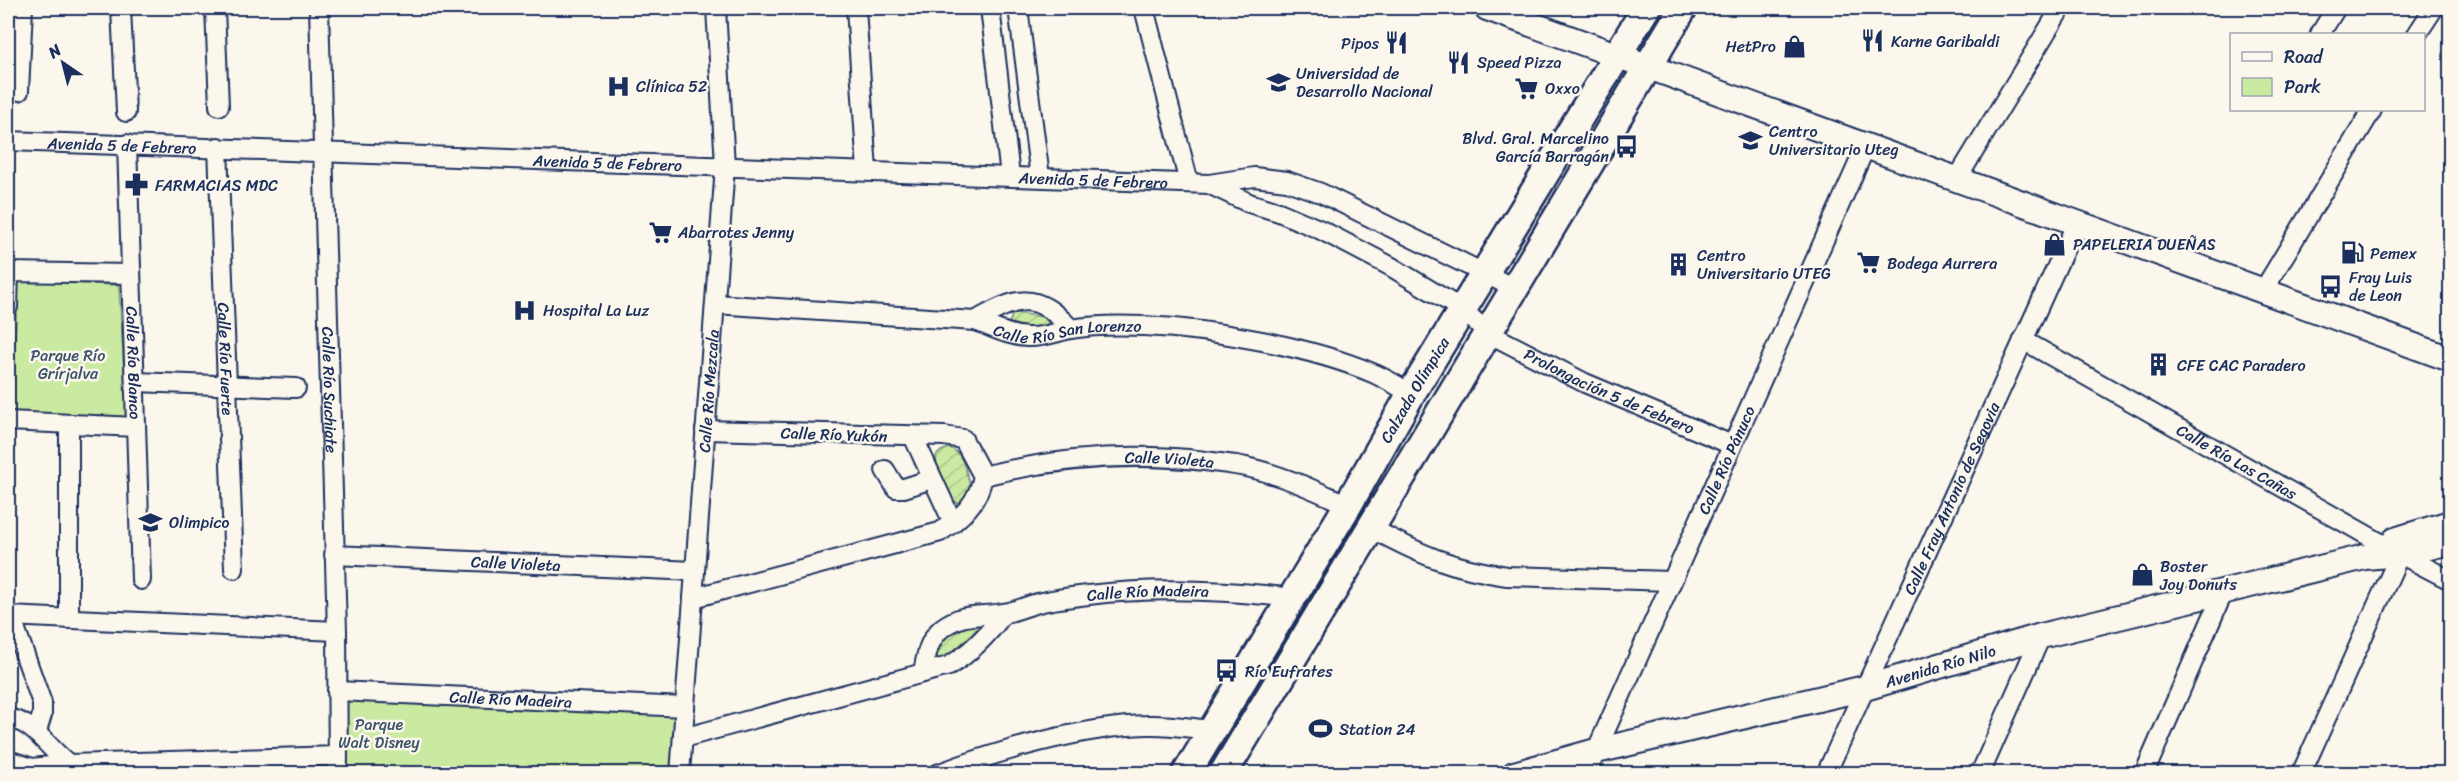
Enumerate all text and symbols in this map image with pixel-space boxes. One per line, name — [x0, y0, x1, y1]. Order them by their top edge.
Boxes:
place label: Karne Garibaldi — [1891, 27, 2000, 56]
restaurant icon: Karne Garibaldi — [1860, 28, 1886, 54]
place label: Pipos — [1341, 29, 1380, 58]
restaurant icon: Pipos — [1384, 30, 1410, 56]
place label: HetPro — [1725, 32, 1776, 61]
north arrow — [33, 33, 93, 93]
shop icon: HetPro — [1781, 33, 1807, 59]
legend — [2230, 33, 2425, 111]
text: N — [41, 36, 68, 67]
text: Road — [2284, 41, 2324, 73]
place label: Speed Pizza — [1477, 48, 1562, 77]
restaurant icon: Speed Pizza — [1446, 49, 1472, 75]
place label: Universidad de Desarrollo Nacional — [1296, 59, 1433, 106]
school or university icon: Universidad de Desarrollo Nacional — [1265, 69, 1291, 95]
text: Park — [2284, 71, 2321, 103]
place label: Clínica 52 — [636, 72, 707, 101]
hospital icon: Clínica 52 — [605, 73, 631, 99]
place label: Oxxo — [1545, 74, 1580, 103]
supermarket icon: Oxxo — [1514, 75, 1540, 101]
place label: Centro Universitario Uteg — [1769, 117, 1899, 164]
place label: Blvd. Gral. Marcelino García Barragán — [1462, 124, 1609, 171]
school or university icon: Centro Universitario Uteg — [1738, 127, 1764, 153]
street label: Avenida 5 de Febrero — [46, 128, 197, 163]
bus stop icon: Blvd. Gral. Marcelino García Barragán — [1614, 134, 1640, 160]
street label: Avenida 5 de Febrero — [532, 146, 683, 180]
street label: Avenida 5 de Febrero — [1017, 163, 1168, 198]
place label: FARMACIAS MDC — [155, 171, 278, 200]
pharmacy icon: FARMACIAS MDC — [124, 172, 150, 198]
place label: Abarrotes Jenny — [677, 218, 795, 247]
supermarket icon: Abarrotes Jenny — [647, 219, 673, 245]
place label: PAPELERIA DUEÑAS — [2073, 230, 2216, 259]
shop icon: PAPELERIA DUEÑAS — [2042, 231, 2068, 257]
place label: Pemex — [2370, 239, 2417, 268]
fuel station icon: Pemex — [2339, 240, 2365, 266]
place label: Centro Universitario UTEG — [1697, 241, 1831, 288]
place label: Bodega Aurrera — [1887, 249, 1997, 278]
supermarket icon: Bodega Aurrera — [1856, 250, 1882, 276]
building icon: Centro Universitario UTEG — [1666, 251, 1692, 277]
place label: Fray Luis de Leon — [2349, 263, 2412, 310]
bus stop icon: Fray Luis de Leon — [2318, 273, 2344, 299]
place label: Hospital La Luz — [543, 296, 649, 325]
hospital icon: Hospital La Luz — [512, 297, 538, 323]
street label: Calle Río Fuerte — [209, 302, 242, 416]
street label: Calle Río Blanco — [117, 306, 150, 420]
street label: Calle Río San Lorenzo — [989, 311, 1142, 352]
street label: Calle Río Suchiate — [313, 326, 346, 453]
street label: Calle Río Mezcala — [690, 329, 728, 454]
street label: Calzada Olímpica — [1372, 330, 1458, 449]
street label: Prolongación 5 de Febrero — [1519, 340, 1699, 443]
park label: Parque Río Grírjalva — [31, 341, 105, 388]
place label: CFE CAC Paradero — [2177, 351, 2306, 380]
building icon: CFE CAC Paradero — [2146, 352, 2172, 378]
street label: Calle Fray Antonio de Segovia — [1895, 396, 2009, 600]
street label: Calle Río Pánuco — [1690, 401, 1763, 519]
street label: Calle Río Las Cañas — [2171, 416, 2303, 508]
street label: Calle Río Yukón — [780, 418, 888, 451]
street label: Calle Violeta — [1125, 443, 1216, 477]
place label: Olimpico — [169, 508, 229, 537]
school or university icon: Olimpico — [138, 509, 164, 535]
street label: Calle Violeta — [470, 547, 561, 580]
place label: Boster Joy Donuts — [2159, 552, 2237, 599]
shop icon: Boster Joy Donuts — [2129, 562, 2155, 588]
street label: Calle Río Madeira — [1085, 576, 1210, 610]
street label: Avenida Río Nilo — [1881, 636, 2000, 697]
place label: Río Eufrates — [1245, 657, 1333, 686]
bus stop icon: Río Eufrates — [1214, 658, 1240, 684]
street label: Calle Río Madeira — [449, 682, 573, 717]
park label: Parque Walt Disney — [338, 710, 420, 757]
place label: Station 24 — [1339, 715, 1415, 744]
sports icon: Station 24 — [1308, 716, 1334, 742]

